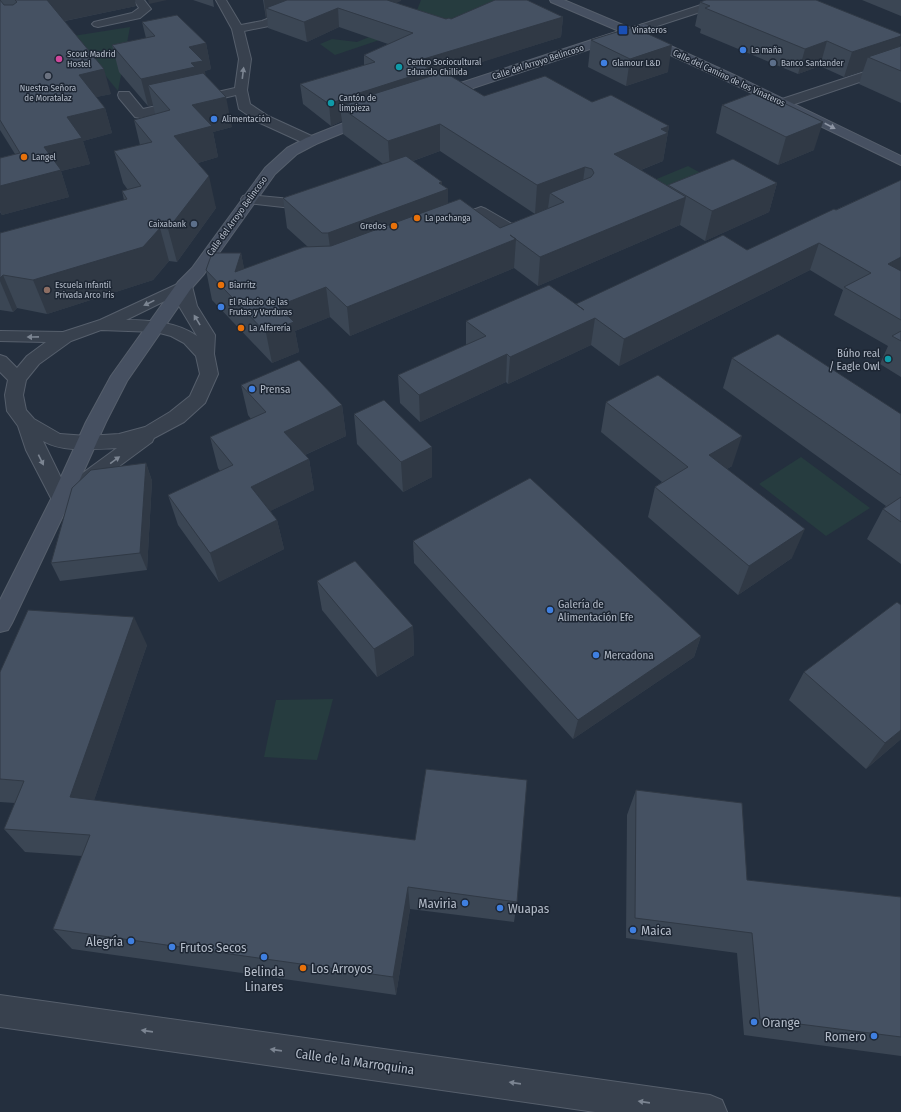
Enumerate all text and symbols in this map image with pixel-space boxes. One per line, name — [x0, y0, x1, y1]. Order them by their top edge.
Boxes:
marker: Vinateros — [617, 24, 629, 36]
place label: Vinateros — [632, 25, 667, 35]
street label: Calle del Arroyo Belincoso — [491, 42, 585, 82]
marker: La maña — [738, 45, 748, 55]
place label: La maña — [751, 45, 783, 55]
street label: Calle del Camino de los Vinateros — [671, 48, 787, 109]
place label: Scout Madrid Hostel — [67, 49, 116, 69]
marker: Scout Madrid Hostel — [54, 54, 64, 64]
place label: Centro Sociocultural Eduardo Chillida — [407, 57, 482, 77]
marker: Glamour L&D — [599, 58, 609, 68]
place label: Glamour L&D — [612, 58, 661, 68]
marker: Banco Santander — [768, 58, 778, 68]
place label: Banco Santander — [781, 58, 845, 68]
marker: Centro Sociocultural Eduardo Chillida — [394, 62, 404, 72]
one-way arrow — [240, 67, 246, 79]
marker: Nuestra Señora de Moratalaz — [43, 71, 53, 81]
place label: Nuestra Señora de Moratalaz — [20, 83, 77, 103]
place label: Cantón de limpieza — [339, 93, 377, 113]
marker: Cantón de limpieza — [326, 98, 336, 108]
marker: Alimentación — [209, 114, 219, 124]
place label: Alimentación — [222, 114, 271, 124]
one-way arrow — [825, 123, 836, 130]
marker: Langel — [19, 152, 29, 162]
place label: Langel — [32, 152, 57, 162]
street label: Calle del Arroyo Belincoso — [205, 174, 269, 258]
marker: La pachanga — [412, 213, 422, 223]
place label: La pachanga — [425, 213, 471, 223]
place label: Caixabank — [149, 219, 187, 229]
marker: Caixabank — [189, 219, 199, 229]
place label: Gredos — [360, 221, 386, 231]
marker: Gredos — [389, 221, 399, 231]
place label: Escuela Infantil Privada Arco Iris — [55, 280, 114, 300]
marker: Biarritz — [216, 280, 226, 290]
place label: Biarritz — [229, 280, 256, 290]
marker: Escuela Infantil Privada Arco Iris — [42, 285, 52, 295]
place label: El Palacio de las Frutas y Verduras — [229, 297, 292, 317]
one-way arrow — [143, 300, 155, 306]
marker: El Palacio de las Frutas y Verduras — [216, 302, 226, 312]
one-way arrow — [193, 314, 200, 326]
marker: La Alfarería — [236, 323, 246, 333]
place label: La Alfarería — [249, 323, 291, 333]
one-way arrow — [26, 334, 39, 340]
place label: Búho real / Eagle Owl — [829, 347, 880, 373]
marker: Búho real / Eagle Owl — [883, 354, 893, 364]
place label: Prensa — [260, 383, 290, 396]
marker: Prensa — [247, 384, 257, 394]
one-way arrow — [38, 455, 44, 466]
one-way arrow — [110, 456, 120, 464]
place label: Galería de Alimentación Efe — [558, 598, 633, 624]
marker: Galería de Alimentación Efe — [545, 605, 555, 615]
place label: Mercadona — [604, 649, 654, 662]
marker: Mercadona — [591, 650, 601, 660]
place label: Maviria — [418, 896, 457, 911]
marker: Maviria — [460, 898, 470, 908]
place label: Wuapas — [508, 901, 550, 916]
marker: Wuapas — [495, 903, 505, 913]
place label: Maica — [641, 923, 672, 938]
marker: Maica — [628, 925, 638, 935]
place label: Alegría — [86, 934, 123, 949]
marker: Alegría — [126, 936, 136, 946]
place label: Frutos Secos — [180, 940, 247, 955]
marker: Frutos Secos — [167, 942, 177, 952]
marker: Belinda Linares — [259, 952, 269, 962]
place label: Los Arroyos — [311, 961, 373, 976]
marker: Los Arroyos — [298, 963, 308, 973]
place label: Belinda Linares — [244, 964, 284, 994]
place label: Orange — [762, 1015, 800, 1030]
marker: Orange — [749, 1017, 759, 1027]
one-way arrow — [141, 1028, 153, 1034]
place label: Romero — [825, 1029, 866, 1044]
marker: Romero — [869, 1031, 879, 1041]
street label: Calle de la Marroquina — [295, 1046, 415, 1077]
one-way arrow — [270, 1047, 282, 1053]
one-way arrow — [509, 1080, 521, 1086]
one-way arrow — [638, 1099, 650, 1105]

